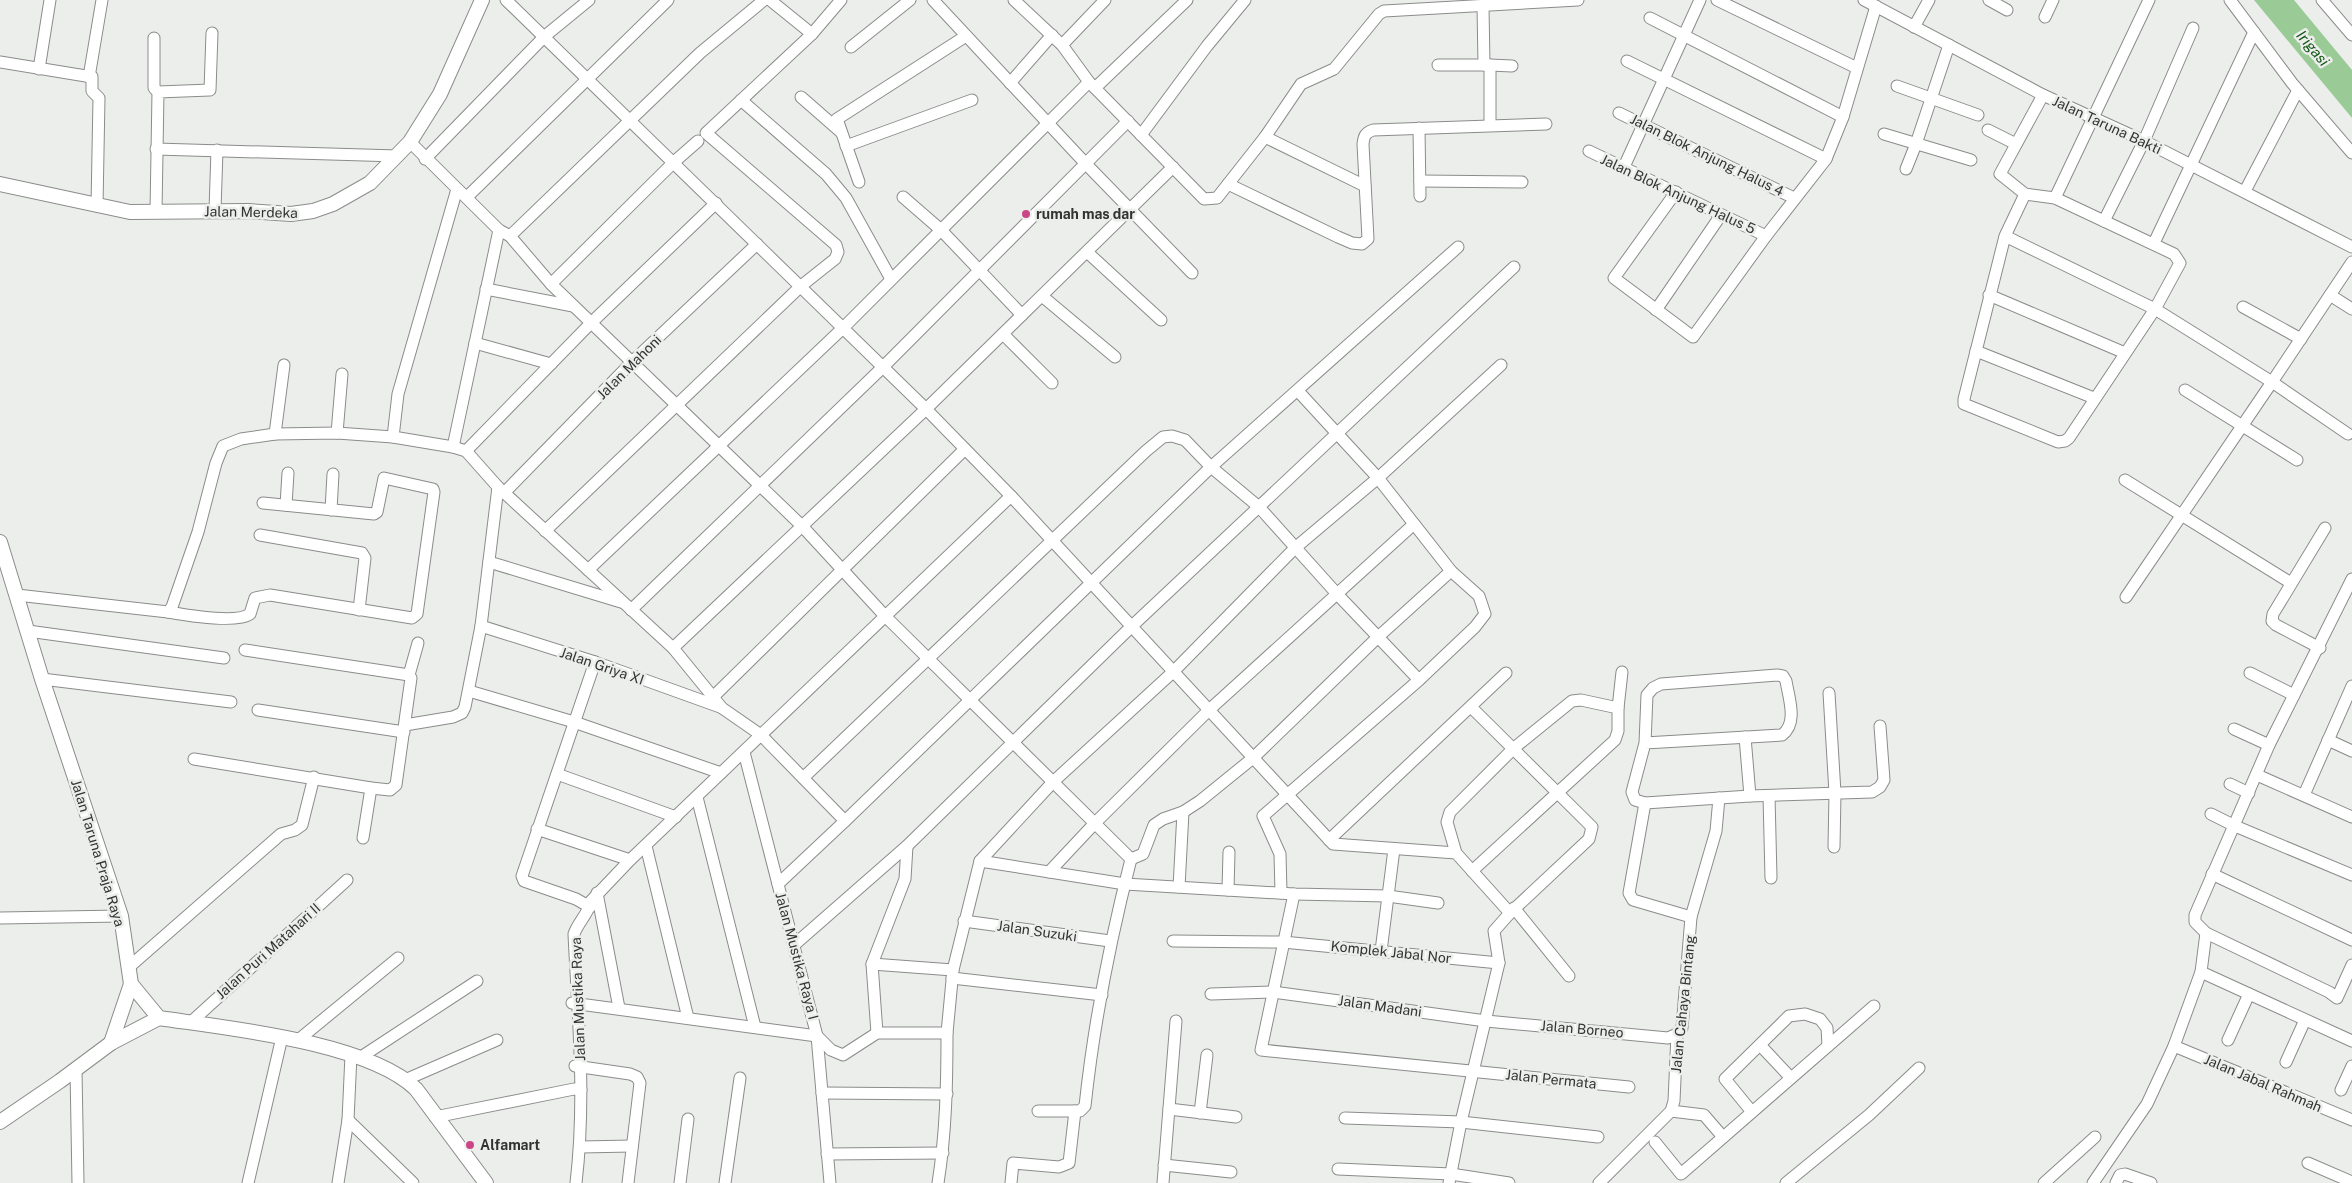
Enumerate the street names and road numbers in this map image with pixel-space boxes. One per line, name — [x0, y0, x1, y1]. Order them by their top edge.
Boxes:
street label: Jalan Taruna Bakti — [2050, 93, 2164, 157]
street label: Jalan Blok Anjung Halus 4 — [1628, 111, 1787, 199]
street label: Jalan Blok Anjung Halus 5 — [1598, 151, 1758, 237]
street label: Jalan Merdeka — [204, 203, 298, 221]
street label: Jalan Mahoni — [594, 332, 664, 402]
street label: Jalan Griya XI — [558, 644, 646, 688]
street label: Jalan Taruna Praja Raya — [68, 777, 128, 929]
street label: Jalan Mustika Raya I — [772, 891, 822, 1021]
street label: Jalan Puri Matahari II — [212, 900, 324, 1002]
street label: Jalan Suzuki — [996, 917, 1078, 945]
street label: Jalan Cahaya Bintang — [1668, 934, 1698, 1074]
street label: Jalan Mustika Raya — [568, 937, 588, 1061]
street label: Komplek Jabal Nor — [1330, 938, 1452, 966]
street label: Jalan Madani — [1337, 992, 1423, 1020]
street label: Jalan Borneo — [1540, 1017, 1624, 1041]
street label: Jalan Jabal Rahmah — [2202, 1051, 2324, 1115]
street label: Jalan Permata — [1505, 1066, 1597, 1092]

